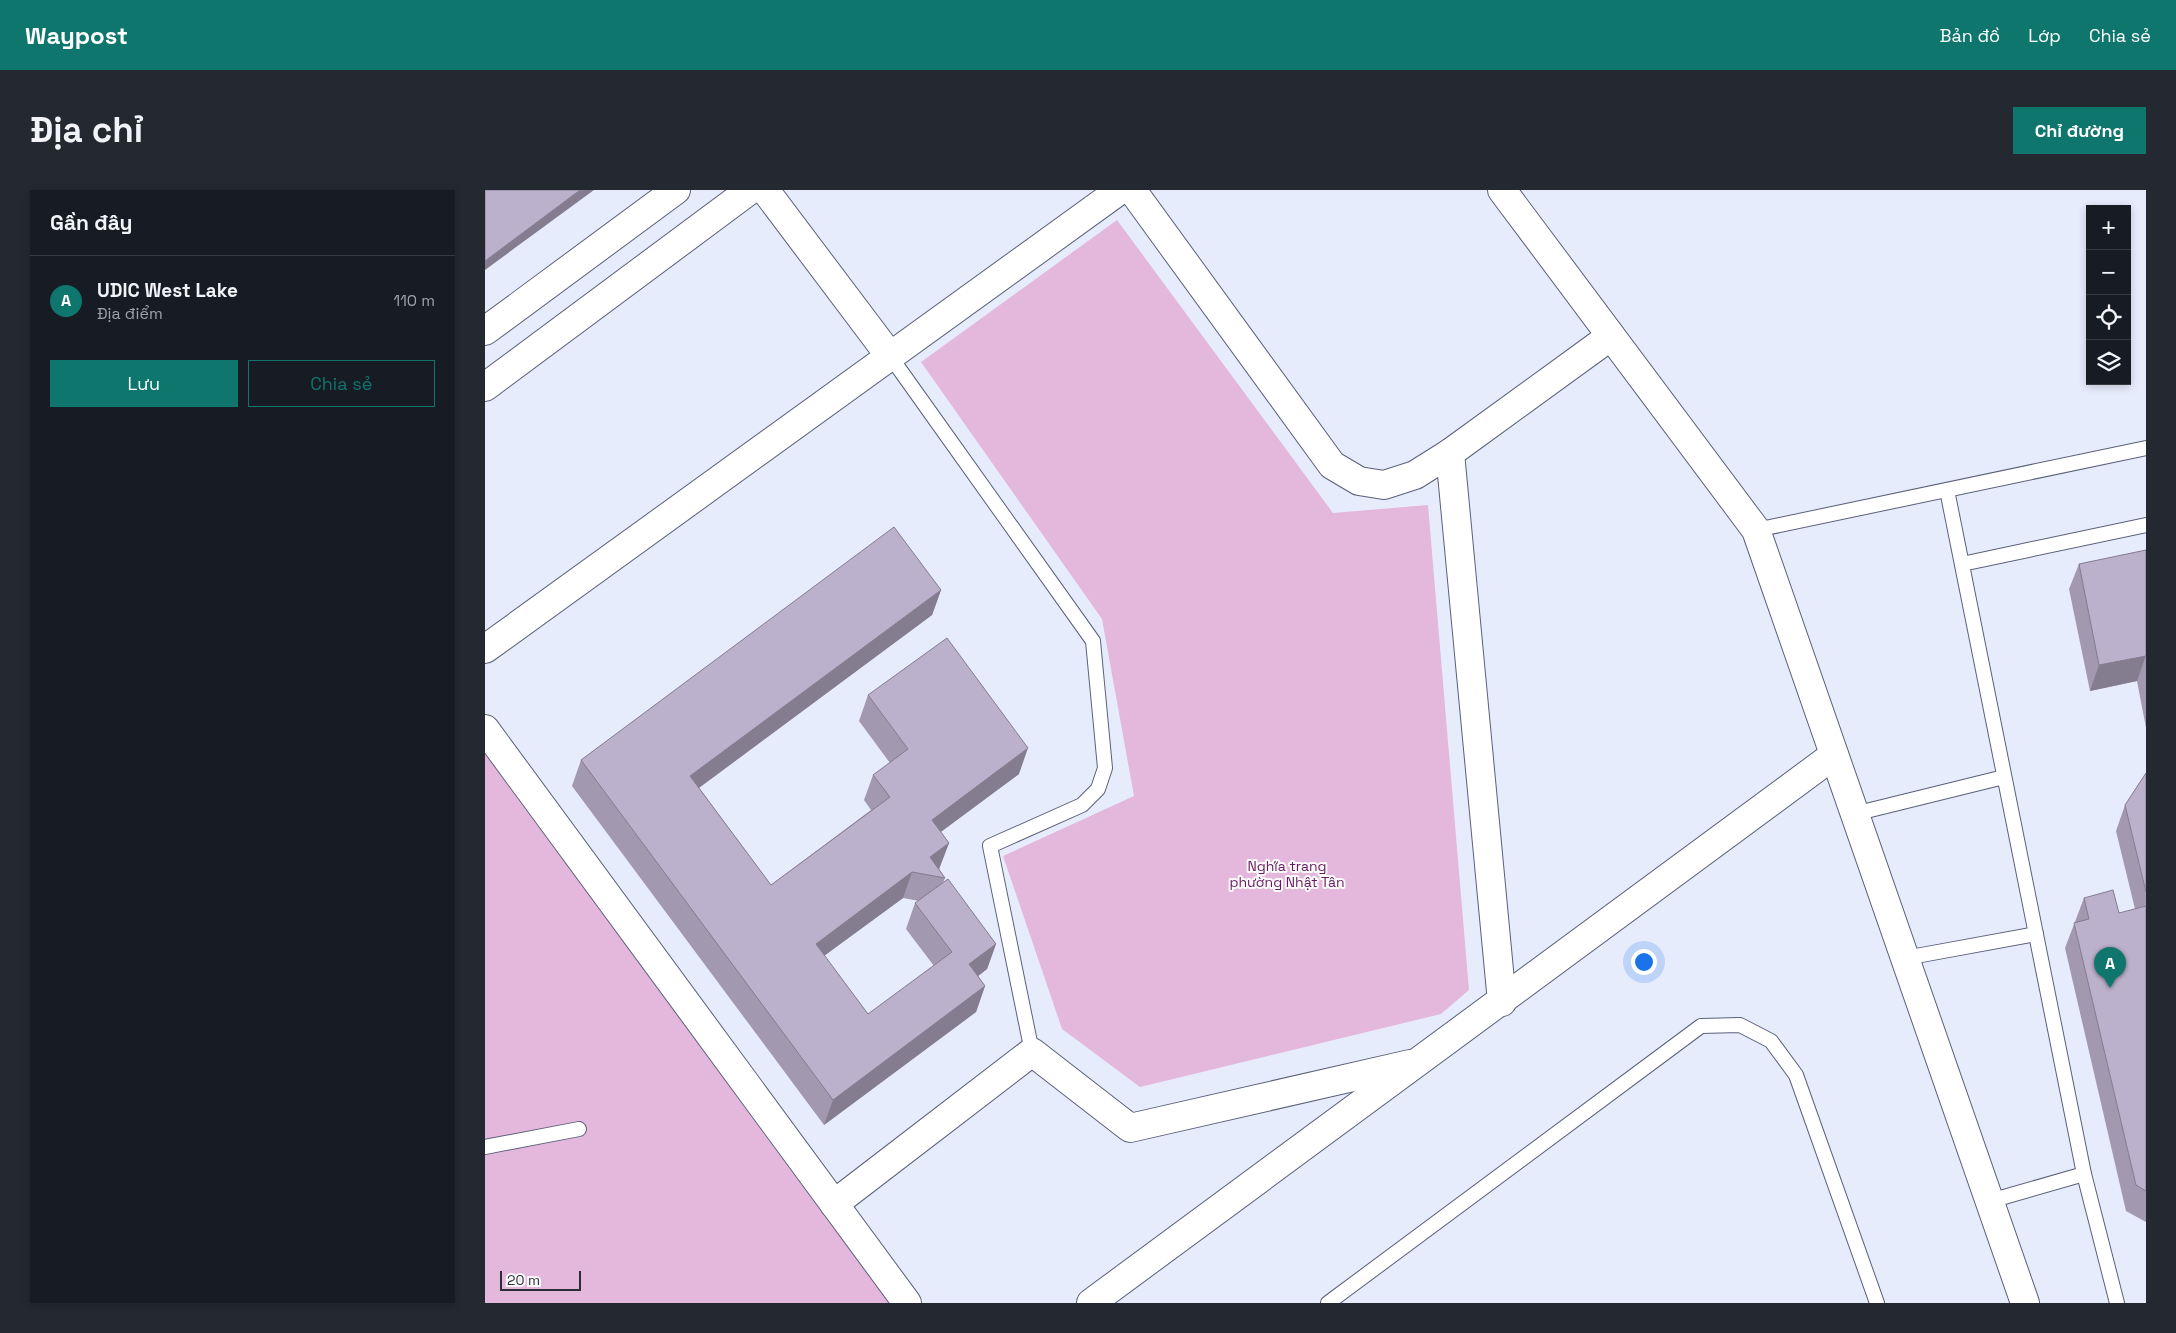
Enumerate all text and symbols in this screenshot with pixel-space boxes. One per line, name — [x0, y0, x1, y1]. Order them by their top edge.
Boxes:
text: Waypost — [25, 20, 128, 51]
text: Bản đồ — [1940, 24, 2000, 47]
text: Lớp — [2028, 24, 2061, 47]
text: Chia sẻ — [2089, 24, 2151, 47]
button: Chỉ đường — [2013, 107, 2146, 154]
text: Địa chỉ — [30, 108, 143, 152]
map controls — [2086, 205, 2131, 385]
button: + — [2086, 205, 2131, 250]
text: Gần đây — [50, 209, 133, 236]
button: − — [2086, 250, 2131, 295]
text: UDIC West Lake — [97, 278, 238, 303]
text: A — [61, 290, 71, 311]
text: 110 m — [393, 290, 435, 311]
button: locate — [2086, 295, 2131, 340]
text: Địa điểm — [97, 303, 163, 324]
button: layers — [2086, 340, 2131, 385]
button: Lưu — [50, 360, 238, 407]
button: Chia sẻ — [248, 360, 435, 407]
park label: Nghĩa trang phường Nhật Tân — [1229, 857, 1345, 891]
pin: A — [2094, 947, 2126, 988]
your location — [1631, 949, 1657, 975]
scale bar — [500, 1268, 581, 1291]
text: 20 m — [507, 1271, 540, 1289]

